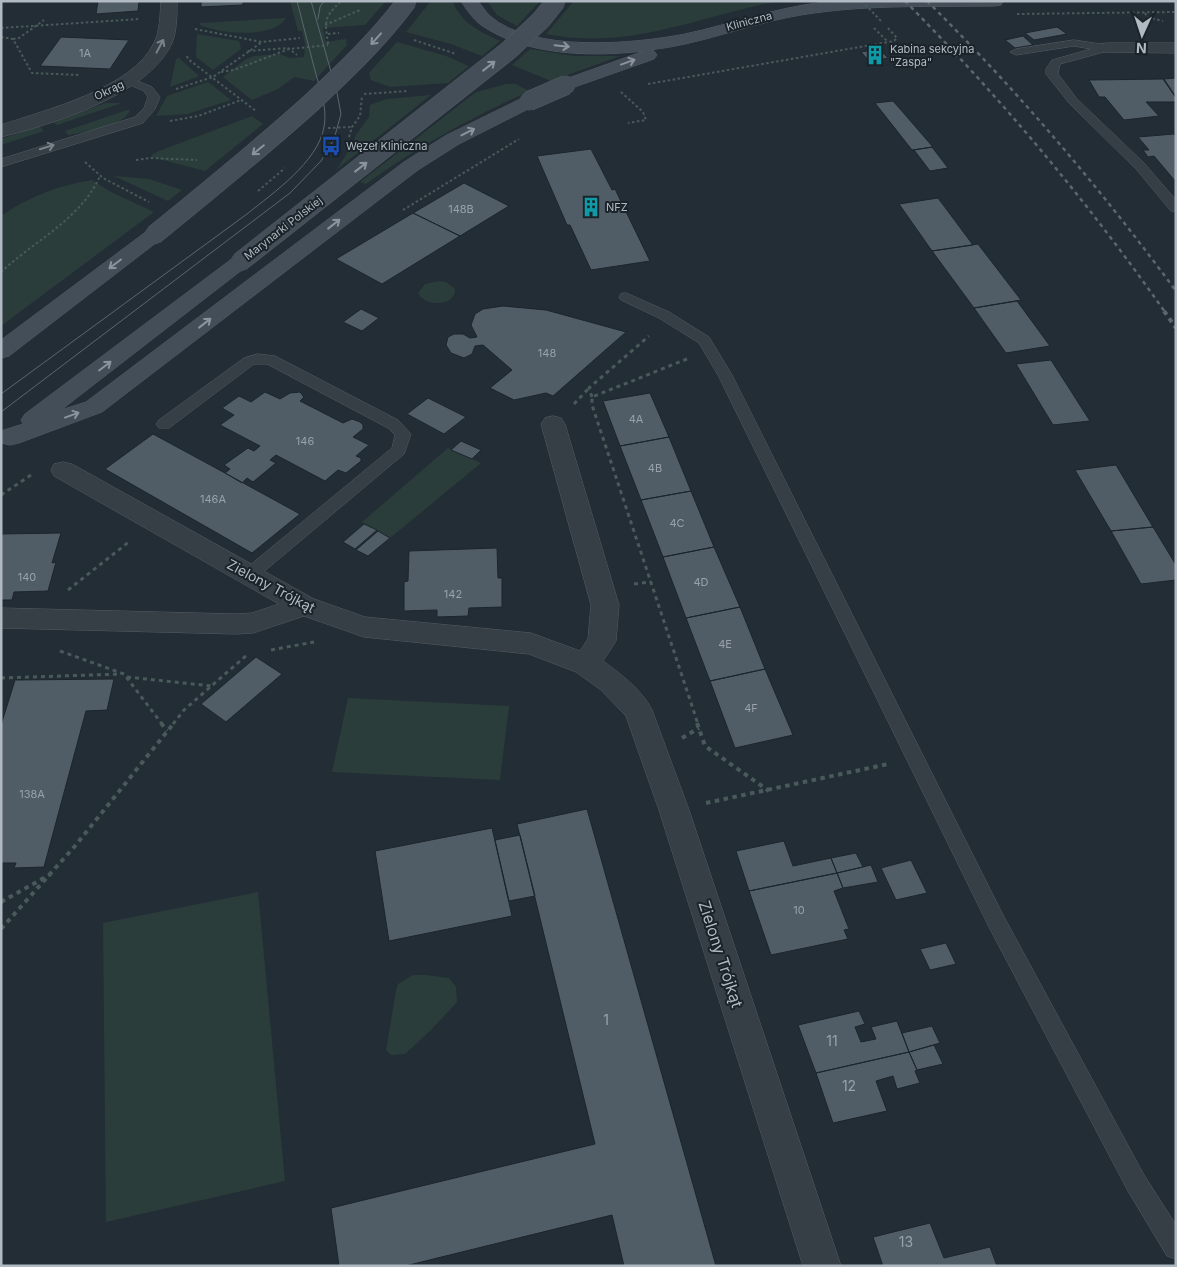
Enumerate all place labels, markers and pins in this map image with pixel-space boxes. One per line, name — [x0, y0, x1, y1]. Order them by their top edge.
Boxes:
place label: Kabina sekcyjna "Zaspa" — [890, 42, 974, 69]
building icon: Kabina sekcyjna "Zaspa" — [864, 44, 886, 66]
bus stop icon: Węzeł Kliniczna — [320, 135, 342, 157]
place label: Węzeł Kliniczna — [346, 139, 427, 153]
building icon: NFZ — [580, 196, 602, 218]
place label: NFZ — [606, 200, 628, 214]

